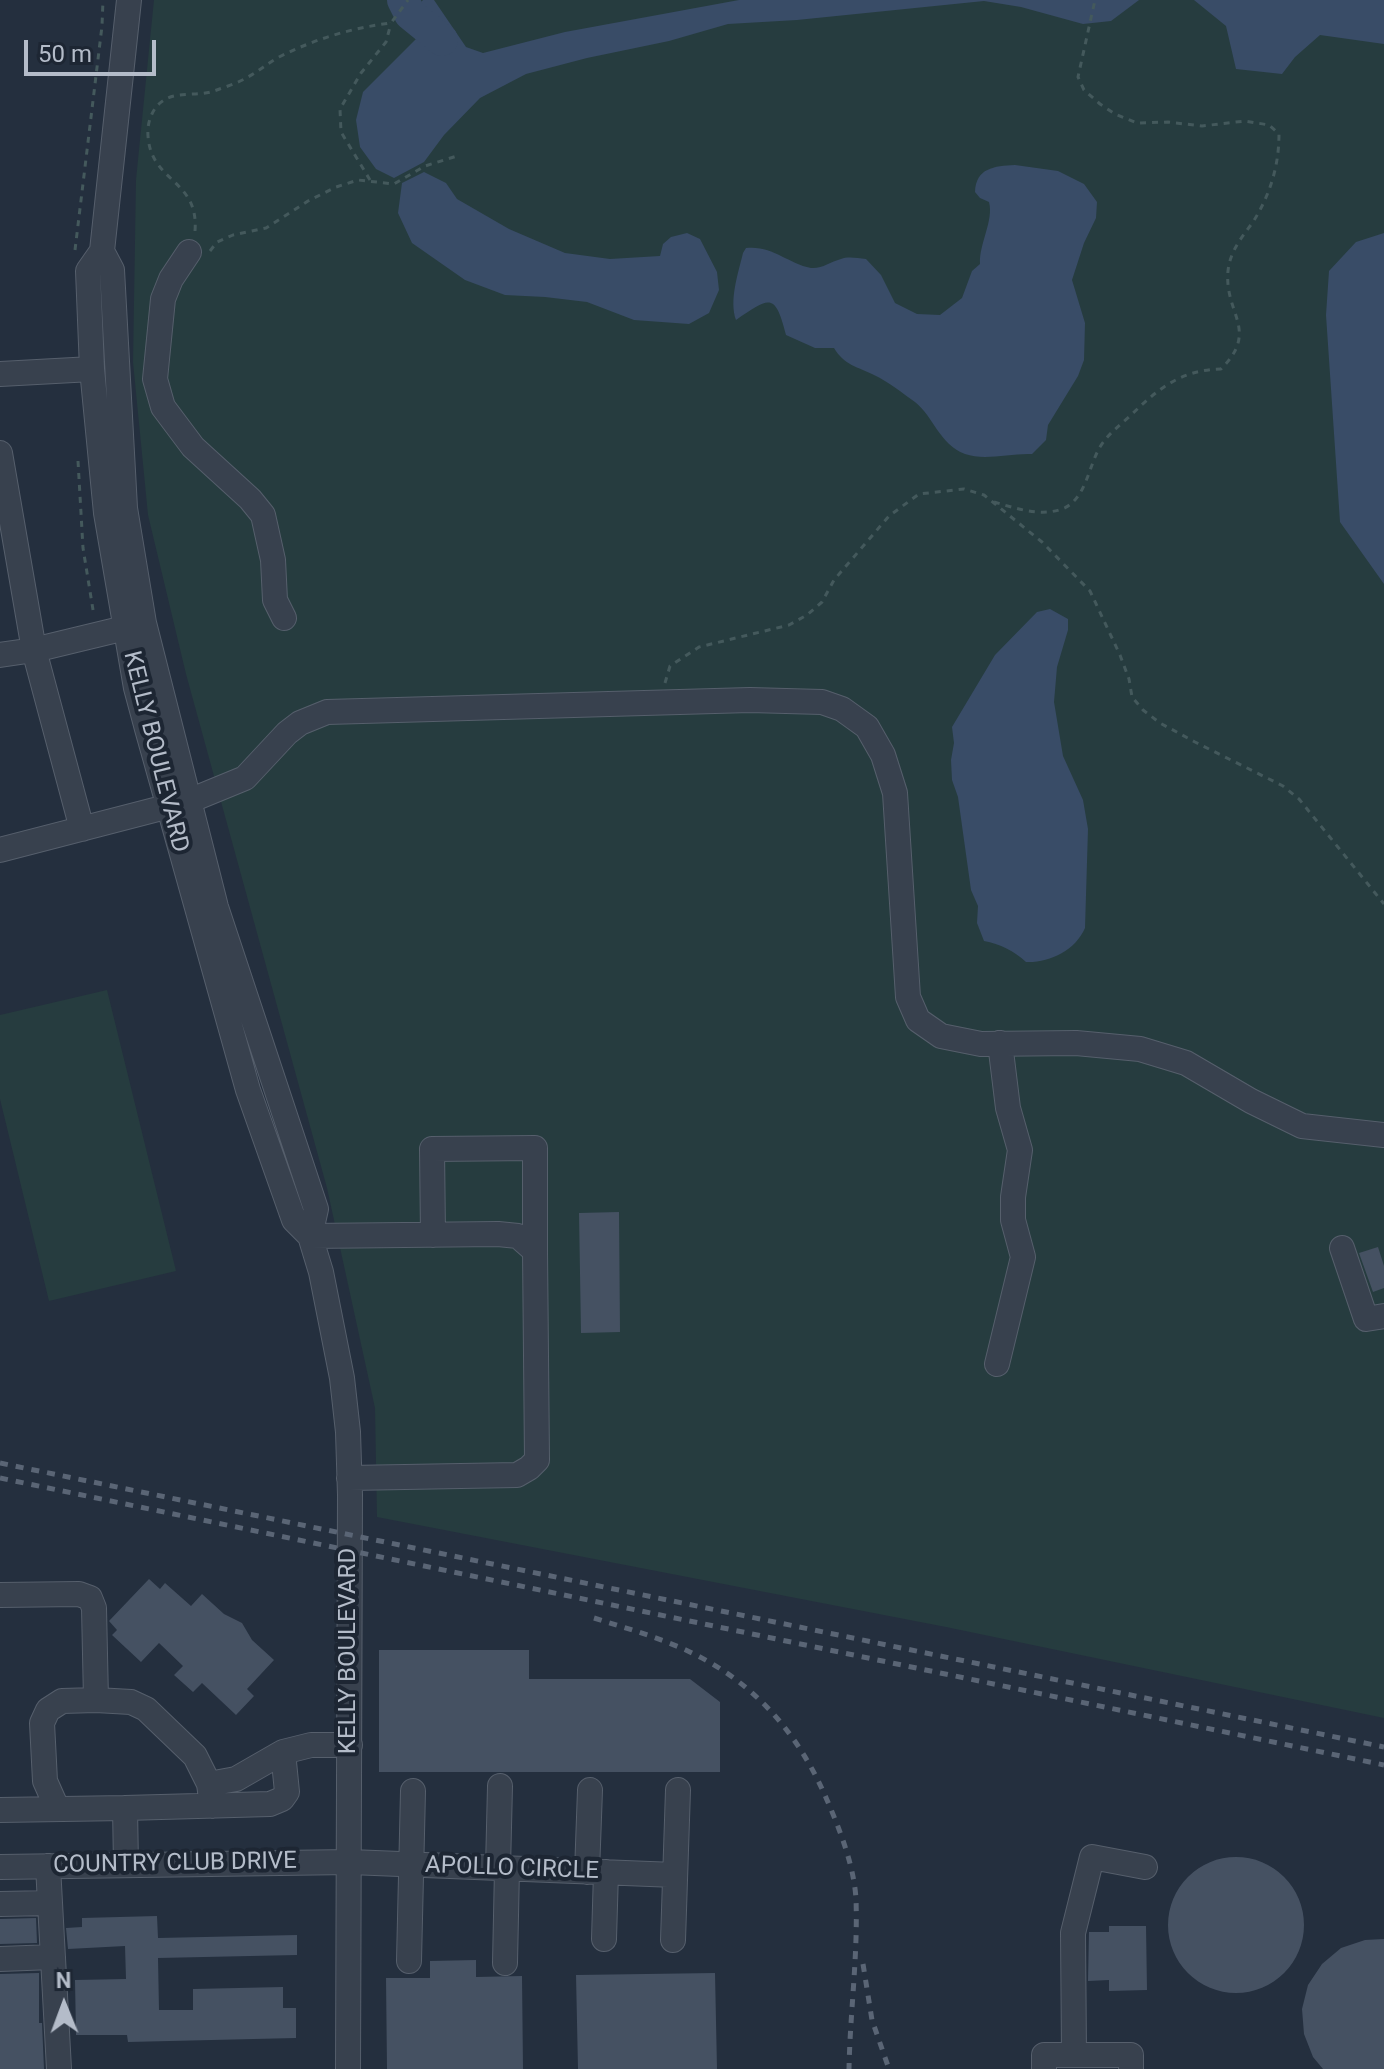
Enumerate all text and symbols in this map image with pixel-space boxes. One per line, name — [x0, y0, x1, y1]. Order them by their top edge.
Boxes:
scale bar — [28, 24, 160, 74]
text: 50 m — [38, 40, 92, 68]
street label: KELLY BOULEVARD — [116, 648, 194, 856]
street label: KELLY BOULEVARD — [335, 1548, 363, 1754]
street label: COUNTRY CLUB DRIVE — [53, 1847, 297, 1881]
street label: APOLLO CIRCLE — [425, 1852, 599, 1886]
north arrow — [24, 1965, 104, 2045]
text: N — [56, 1968, 72, 1993]

